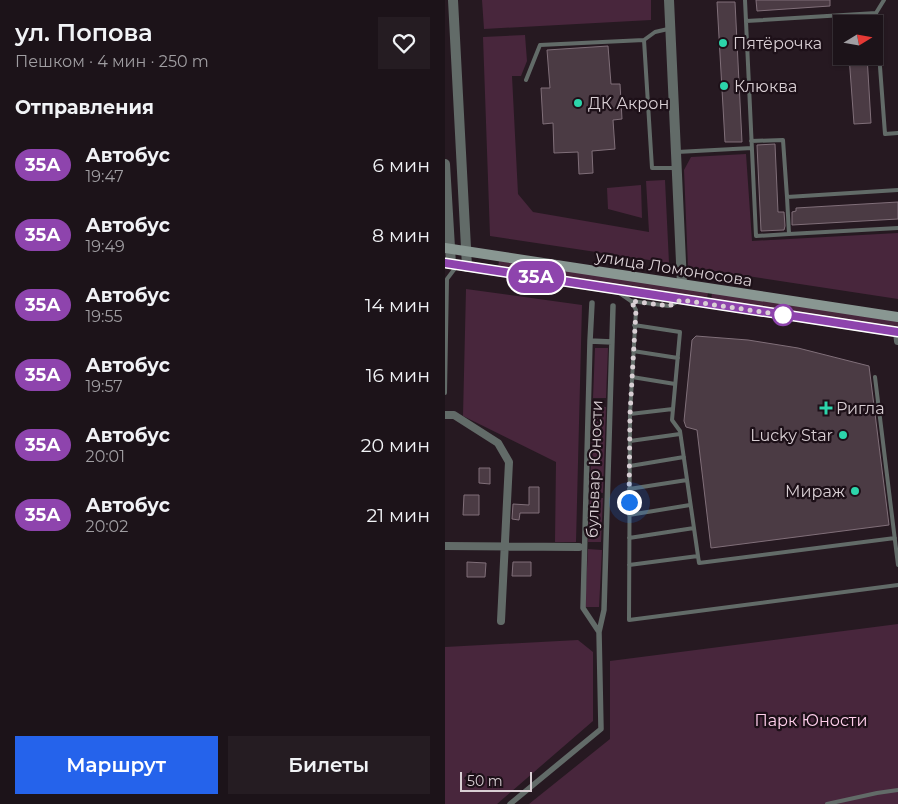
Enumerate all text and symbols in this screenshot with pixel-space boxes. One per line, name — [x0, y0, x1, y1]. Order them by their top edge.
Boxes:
north arrow — [833, 15, 883, 65]
map controls — [833, 15, 883, 65]
button: heart — [378, 17, 430, 69]
text: ул. Попова — [15, 18, 153, 47]
place label: Пятёрочка — [733, 34, 822, 53]
marker: Пятёрочка — [717, 37, 729, 49]
text: Пешком · 4 мин · 250 m — [15, 52, 209, 71]
place label: Клюква — [734, 77, 797, 96]
marker: Клюква — [718, 80, 730, 92]
place label: ДК Акрон — [588, 94, 669, 113]
text: Отправления — [15, 96, 154, 119]
marker: ДК Акрон — [572, 97, 584, 109]
text: Автобус — [86, 144, 170, 167]
text: 35А — [25, 154, 61, 176]
text: 6 мин — [373, 154, 430, 177]
text: 19:47 — [86, 167, 124, 186]
text: Автобус — [86, 214, 170, 237]
text: 35А — [25, 224, 61, 246]
text: 8 мин — [372, 224, 430, 247]
text: 19:49 — [86, 237, 125, 256]
street label: улица Ломоносова — [593, 247, 754, 290]
line badge: 35А — [507, 261, 565, 293]
text: 35А — [518, 266, 554, 288]
text: Автобус — [86, 284, 170, 307]
text: 35А — [25, 294, 61, 316]
text: 14 мин — [365, 294, 430, 317]
unlabelled marker — [772, 304, 794, 326]
text: 19:55 — [86, 307, 123, 326]
text: Автобус — [86, 354, 170, 377]
text: 35А — [25, 364, 61, 386]
text: 16 мин — [366, 364, 430, 387]
text: 19:57 — [86, 377, 123, 396]
place label: Ригла — [836, 399, 885, 418]
street label: бульвар Юности — [583, 400, 606, 538]
marker: Ригла — [820, 402, 832, 414]
text: Автобус — [86, 424, 170, 447]
place label: Lucky Star — [750, 426, 833, 445]
marker: Lucky Star — [837, 429, 849, 441]
text: 35А — [25, 434, 61, 456]
text: 20 мин — [361, 434, 430, 457]
text: 20:01 — [86, 447, 125, 466]
place label: Мираж — [785, 482, 845, 501]
marker: Мираж — [849, 485, 861, 497]
your location — [617, 490, 642, 515]
text: Автобус — [86, 494, 170, 517]
text: 35А — [25, 504, 61, 526]
text: 21 мин — [366, 504, 430, 527]
text: 20:02 — [86, 517, 128, 536]
park label: Парк Юности — [755, 711, 867, 730]
button: Маршрут — [15, 736, 218, 794]
button: Билеты — [228, 736, 430, 794]
scale bar — [460, 769, 533, 792]
text: 50 m — [467, 772, 503, 790]

